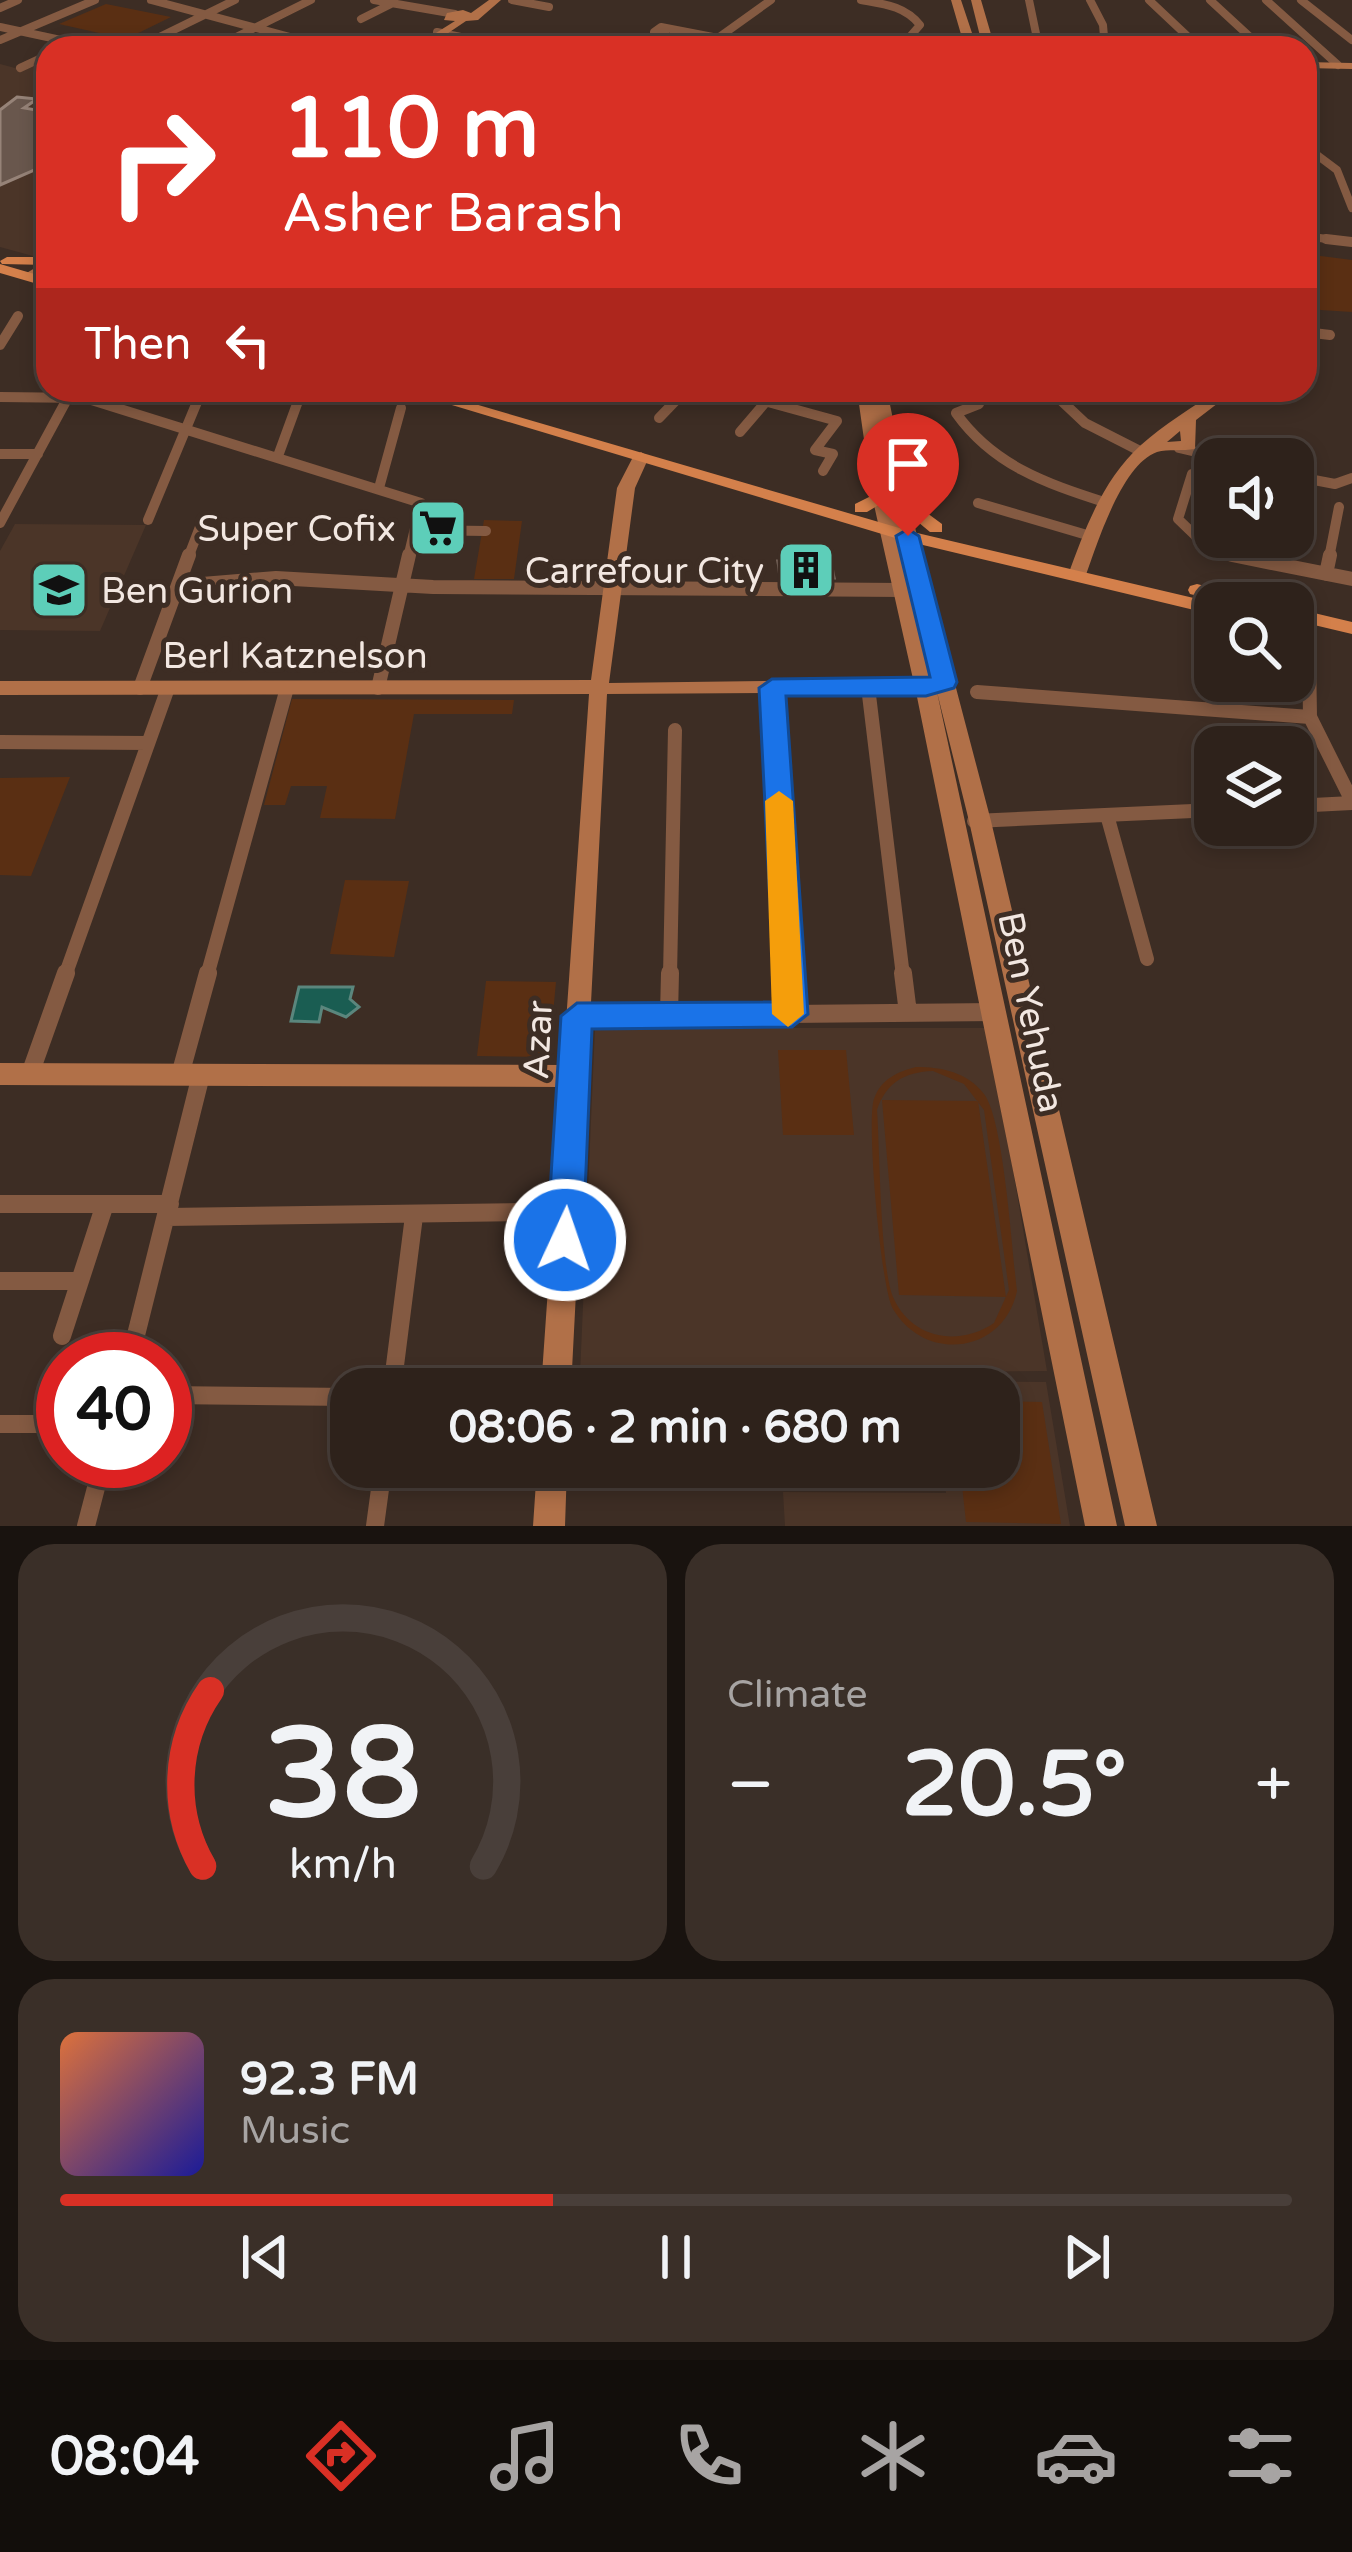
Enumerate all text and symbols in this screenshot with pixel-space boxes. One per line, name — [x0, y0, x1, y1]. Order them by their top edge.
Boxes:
text: 110 m — [282, 79, 539, 180]
icon: right — [84, 84, 240, 240]
text: Asher Barash — [282, 181, 624, 246]
icon: left — [215, 312, 281, 378]
text: Then — [84, 318, 191, 372]
pin — [857, 413, 959, 536]
icon: arrive — [875, 431, 941, 497]
map controls — [1194, 438, 1314, 846]
button: sound — [1194, 438, 1314, 558]
supermarket icon: Super Cofix — [407, 497, 469, 559]
place label: Super Cofix — [197, 508, 396, 551]
building icon: Carrefour City — [775, 539, 837, 601]
place label: Carrefour City — [525, 550, 764, 593]
school or university icon: Ben Gurion — [28, 559, 90, 621]
place label: Ben Gurion — [101, 570, 293, 613]
button: search — [1194, 582, 1314, 702]
street label: Berl Katznelson — [162, 635, 428, 678]
button: layers — [1194, 726, 1314, 846]
street label: Ben Yehuda — [988, 908, 1073, 1116]
street label: Azar — [515, 999, 562, 1081]
position arrow — [502, 1177, 628, 1303]
speed limit sign: 40 — [36, 1332, 192, 1488]
text: 08:06 · 2 min · 680 m — [449, 1401, 901, 1455]
text: Climate — [727, 1671, 867, 1718]
text: 38 — [264, 1700, 421, 1851]
text: 20.5° — [902, 1731, 1127, 1840]
text: − — [727, 1745, 774, 1825]
text: + — [1255, 1745, 1292, 1825]
text: km/h — [289, 1838, 396, 1889]
text: 92.3 FM — [240, 2053, 419, 2107]
text: Music — [240, 2107, 350, 2154]
icon: previous — [232, 2224, 298, 2290]
icon: pause — [643, 2224, 709, 2290]
icon: next — [1054, 2224, 1120, 2290]
icon: directions — [299, 2414, 383, 2498]
icon: music — [483, 2414, 567, 2498]
icon: phone — [667, 2414, 751, 2498]
icon: climate — [851, 2414, 935, 2498]
icon: car — [1034, 2414, 1118, 2498]
icon: filters — [1218, 2414, 1302, 2498]
text: 08:04 — [50, 2424, 200, 2489]

